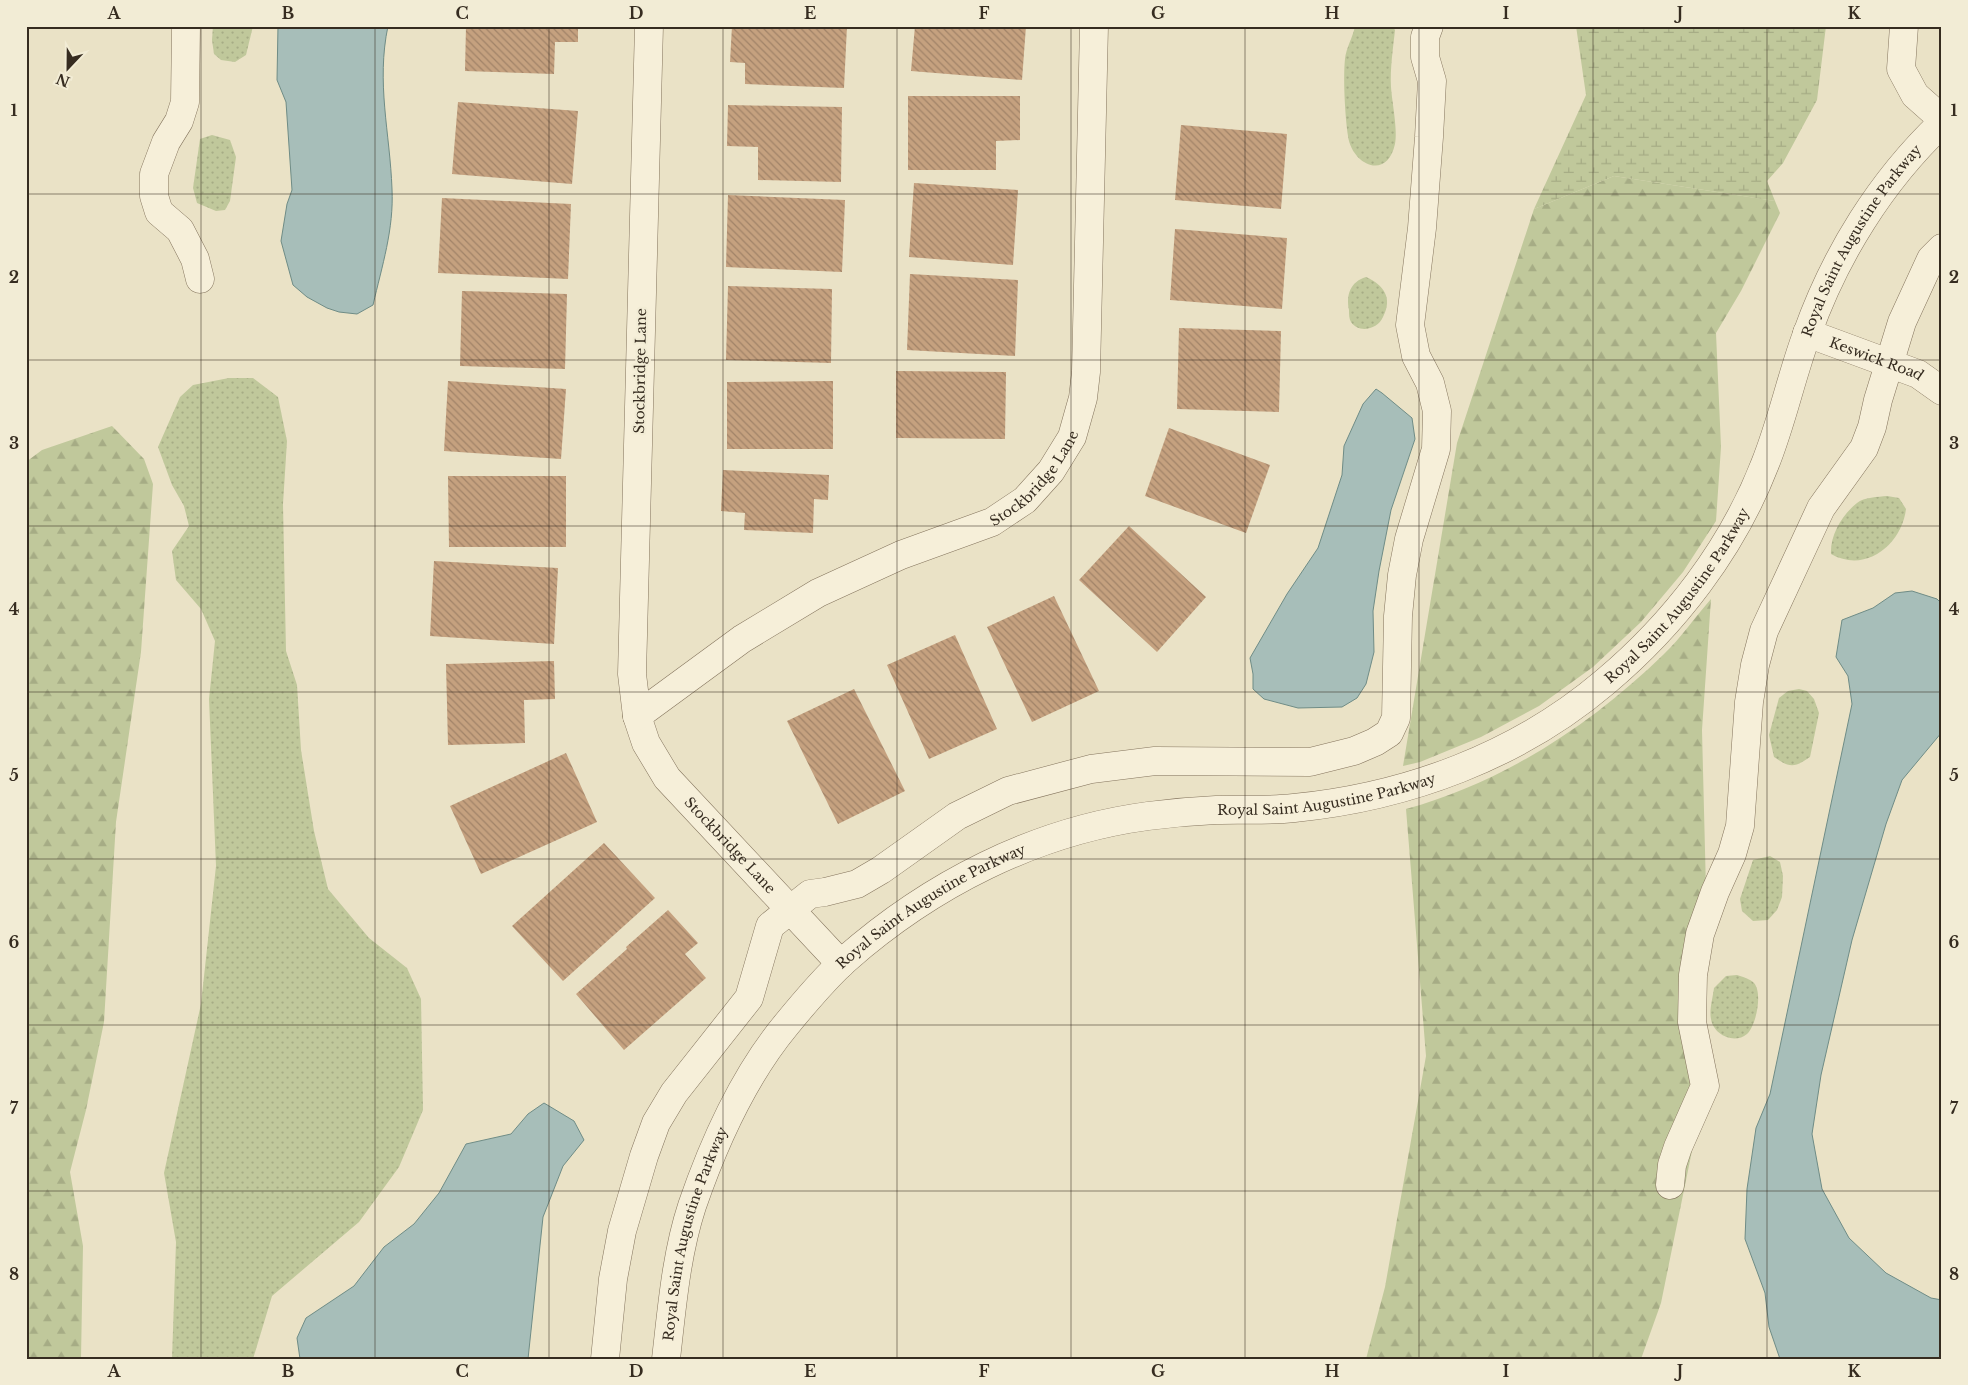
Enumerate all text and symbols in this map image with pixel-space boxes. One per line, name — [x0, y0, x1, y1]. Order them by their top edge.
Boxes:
text: A — [107, 3, 122, 23]
text: B — [282, 3, 295, 23]
text: C — [455, 3, 469, 23]
text: D — [629, 3, 643, 23]
text: E — [804, 3, 816, 23]
text: F — [978, 3, 990, 23]
text: G — [1151, 3, 1165, 23]
text: H — [1324, 3, 1340, 23]
text: I — [1503, 3, 1510, 23]
text: J — [1674, 3, 1683, 23]
text: K — [1847, 3, 1861, 23]
north arrow — [42, 42, 92, 92]
text: N — [54, 69, 73, 91]
text: 1 — [11, 100, 18, 120]
text: 1 — [1951, 100, 1958, 120]
street label: Royal Saint Augustine Parkway — [1798, 141, 1925, 339]
text: 2 — [9, 267, 19, 287]
text: 2 — [1949, 267, 1959, 287]
street label: Stockbridge Lane — [630, 308, 650, 434]
street label: Keswick Road — [1827, 333, 1928, 385]
street label: Stockbridge Lane — [986, 429, 1082, 530]
text: 3 — [9, 433, 19, 453]
text: 3 — [1949, 433, 1959, 453]
street label: Royal Saint Augustine Parkway — [1601, 505, 1753, 687]
text: 4 — [9, 599, 19, 619]
text: 4 — [1949, 599, 1959, 619]
text: 5 — [9, 765, 19, 785]
text: 5 — [1949, 765, 1959, 785]
street label: Royal Saint Augustine Parkway — [1217, 769, 1438, 819]
street label: Stockbridge Lane — [680, 793, 779, 897]
street label: Royal Saint Augustine Parkway — [832, 840, 1028, 973]
text: 6 — [9, 932, 20, 952]
text: 6 — [1949, 932, 1960, 952]
text: 7 — [10, 1098, 19, 1118]
text: 7 — [1950, 1098, 1959, 1118]
street label: Royal Saint Augustine Parkway — [659, 1124, 731, 1342]
text: 8 — [9, 1264, 19, 1284]
text: 8 — [1949, 1264, 1959, 1284]
text: A — [107, 1361, 122, 1381]
text: B — [282, 1361, 295, 1381]
text: C — [455, 1361, 469, 1381]
text: D — [629, 1361, 643, 1381]
text: E — [804, 1361, 816, 1381]
text: F — [978, 1361, 990, 1381]
text: G — [1151, 1361, 1165, 1381]
text: H — [1324, 1361, 1340, 1381]
text: I — [1503, 1361, 1510, 1381]
text: J — [1674, 1361, 1683, 1381]
text: K — [1847, 1361, 1861, 1381]

